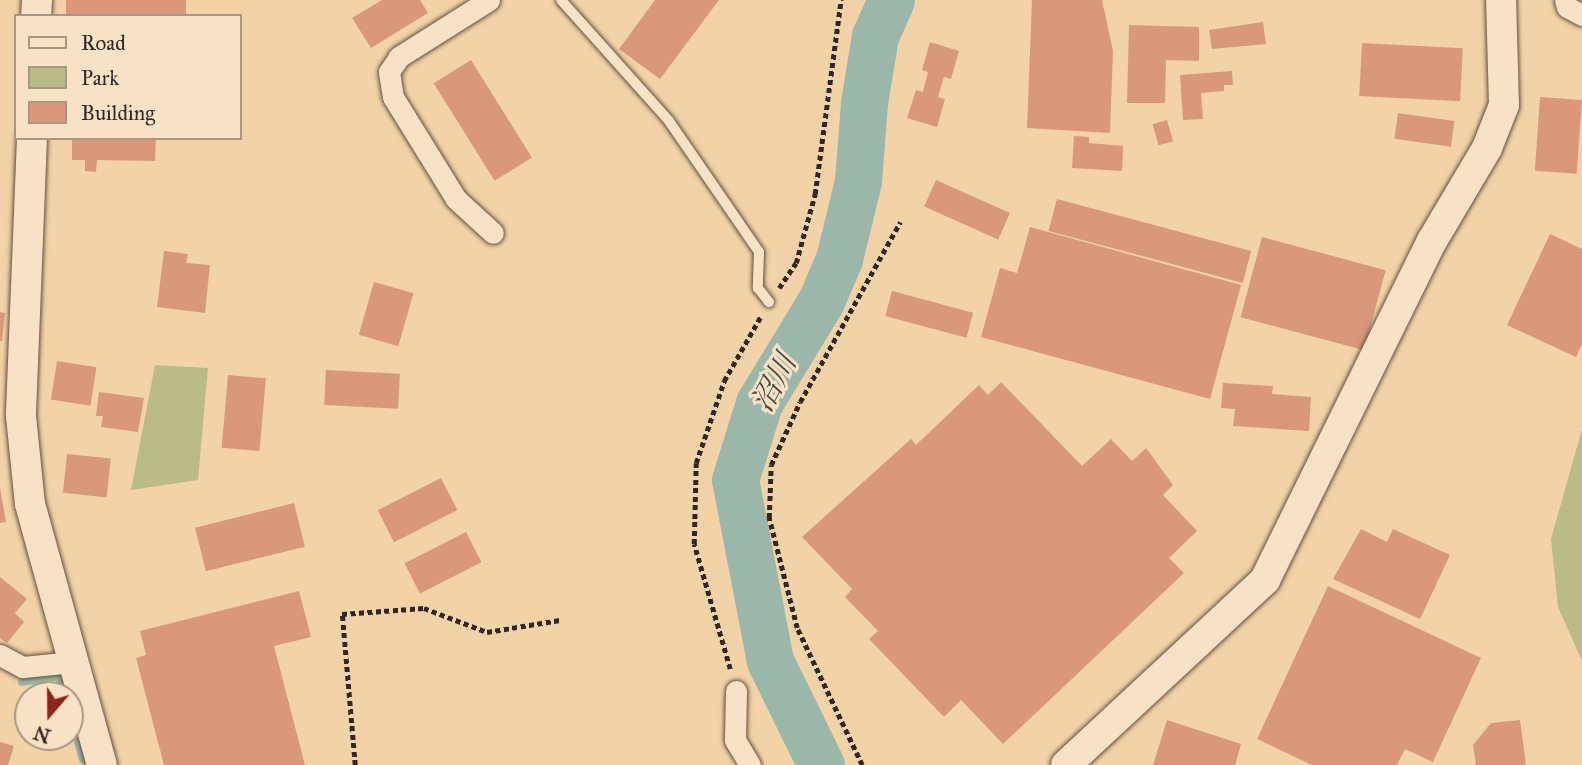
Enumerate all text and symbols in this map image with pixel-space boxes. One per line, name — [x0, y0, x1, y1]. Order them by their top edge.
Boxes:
legend — [14, 14, 242, 140]
text: Road — [81, 30, 126, 56]
text: Park — [81, 65, 119, 91]
text: Building — [81, 100, 155, 126]
water label: 沼川 — [744, 348, 804, 418]
north arrow — [14, 681, 84, 751]
text: N — [31, 721, 54, 748]

